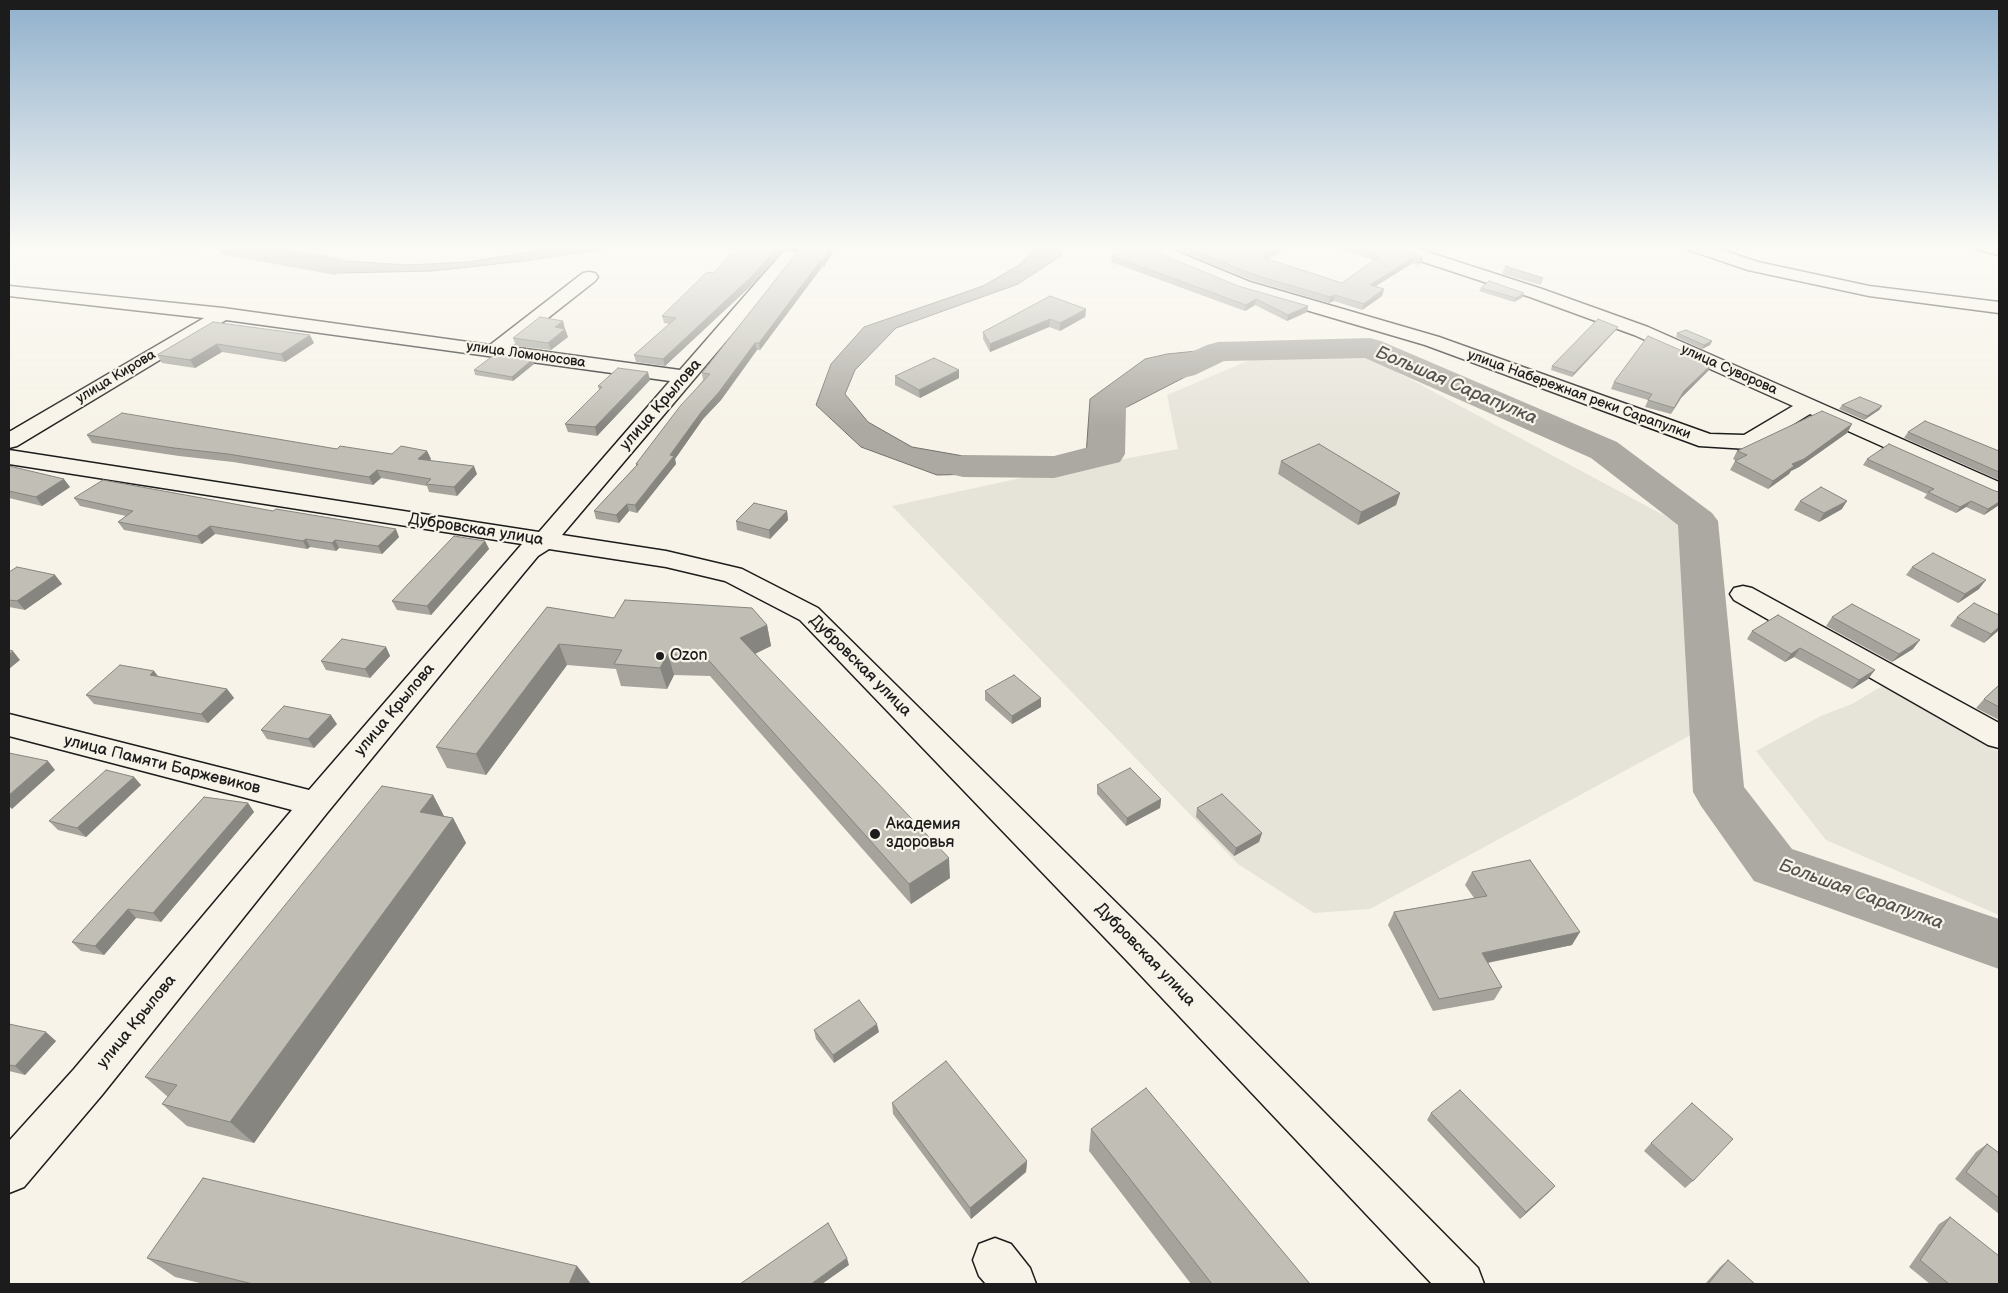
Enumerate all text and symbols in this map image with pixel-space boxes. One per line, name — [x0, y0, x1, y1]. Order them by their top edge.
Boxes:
street label: улица Ломоносова — [465, 338, 587, 372]
street label: улица Суворова — [1678, 341, 1780, 399]
water label: Большая Сарапулка — [1372, 342, 1540, 430]
street label: улица Кирова — [73, 347, 159, 407]
street label: улица Набережная реки Сарапулки — [1465, 347, 1693, 443]
street label: улица Крылова — [616, 355, 706, 455]
street label: Дубровская улица — [407, 510, 545, 550]
street label: Дубровская улица — [805, 611, 915, 721]
place label: Ozon — [670, 646, 708, 666]
marker: Ozon — [654, 650, 666, 662]
street label: улица Крылова — [351, 660, 439, 760]
street label: улица Памяти Баржевиков — [62, 731, 262, 799]
place label: Академия здоровья — [886, 815, 960, 853]
marker: Академия здоровья — [868, 827, 882, 841]
water label: Большая Сарапулка — [1776, 855, 1946, 935]
street label: Дубровская улица — [1091, 899, 1199, 1011]
street label: улица Крылова — [93, 971, 181, 1073]

